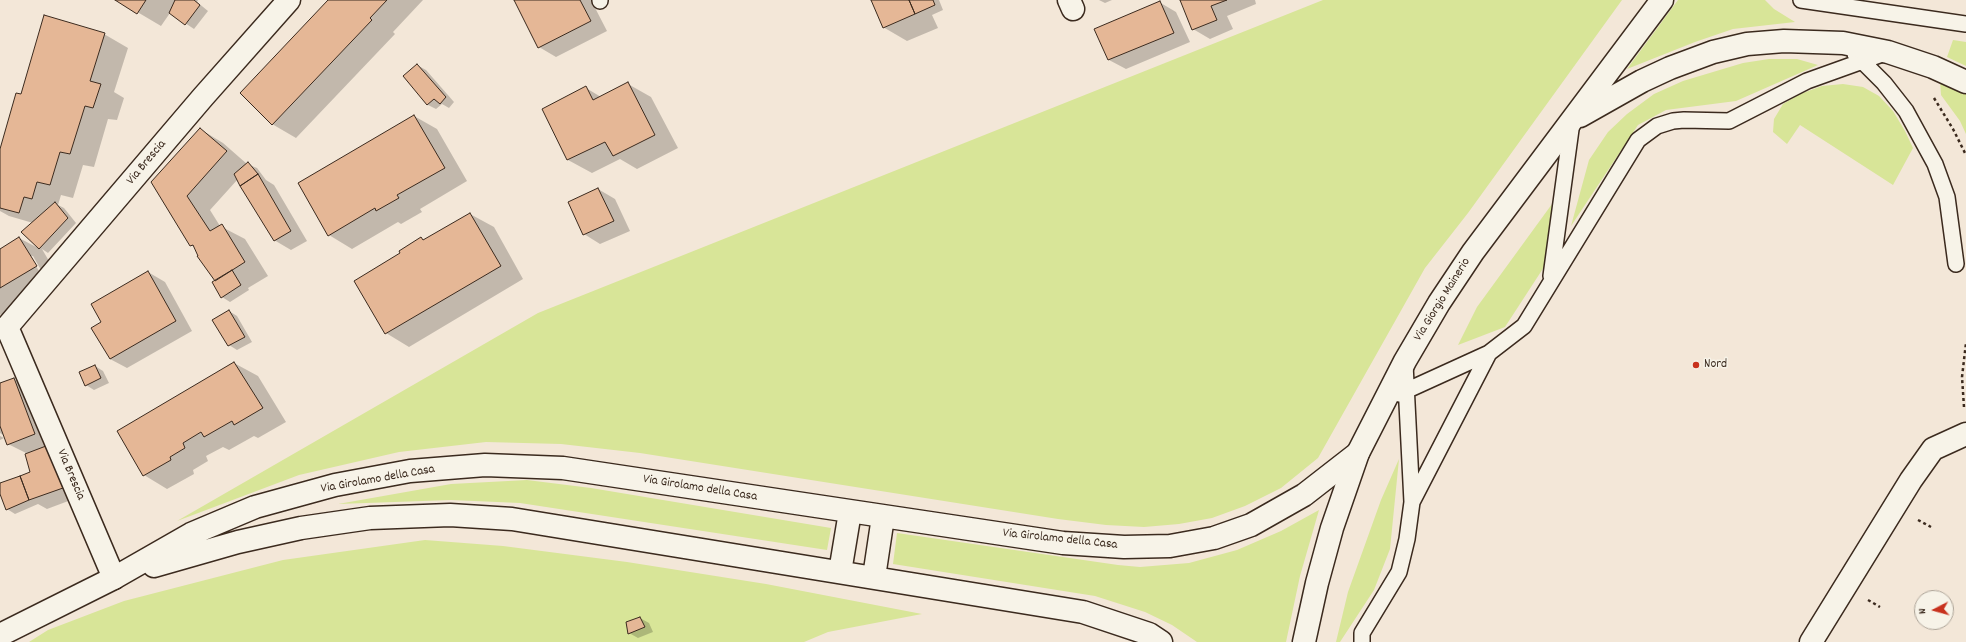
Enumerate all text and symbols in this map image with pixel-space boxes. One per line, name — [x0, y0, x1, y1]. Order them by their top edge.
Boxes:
street label: Via Brescia — [124, 137, 170, 189]
street label: Via Giorgio Mainerio — [1411, 256, 1475, 344]
place label: Nord — [1704, 357, 1727, 373]
marker: Nord — [1691, 360, 1701, 370]
street label: Via Brescia — [52, 447, 88, 503]
street label: Via Girolamo della Casa — [320, 462, 436, 498]
street label: Via Girolamo della Casa — [642, 472, 758, 506]
street label: Via Girolamo della Casa — [1002, 526, 1118, 554]
north arrow — [1914, 590, 1954, 630]
text: N — [1915, 608, 1931, 615]

